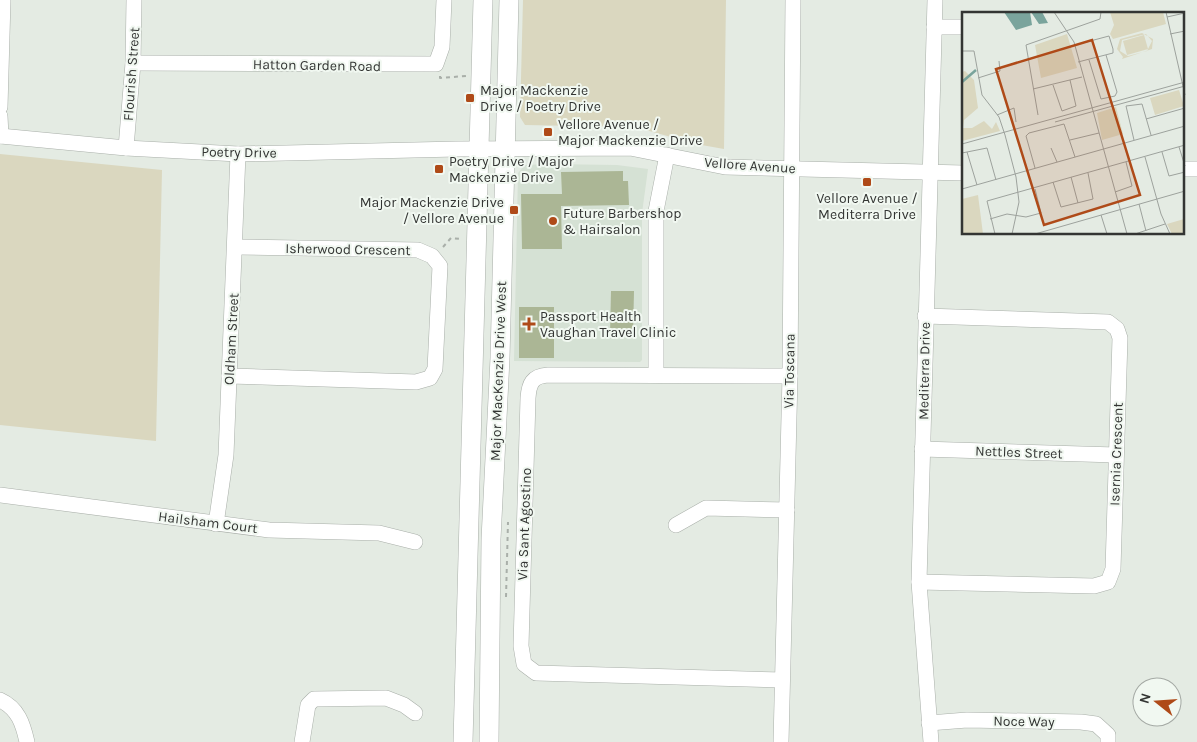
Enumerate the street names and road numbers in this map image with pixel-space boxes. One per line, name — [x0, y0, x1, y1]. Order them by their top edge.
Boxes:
street label: Flourish Street — [120, 26, 143, 122]
street label: Hatton Garden Road — [253, 56, 381, 75]
street label: Poetry Drive — [201, 143, 277, 162]
street label: Vellore Avenue — [704, 154, 796, 177]
street label: Isherwood Crescent — [285, 240, 411, 259]
street label: Major MacKenzie Drive West — [487, 281, 510, 461]
street label: Oldham Street — [221, 293, 242, 386]
street label: Mediterra Drive — [915, 322, 934, 420]
street label: Via Toscana — [780, 333, 799, 409]
street label: Isernia Crescent — [1106, 402, 1127, 506]
street label: Nettles Street — [975, 442, 1063, 463]
street label: Via Sant Agostino — [514, 467, 535, 581]
street label: Hailsham Court — [157, 508, 259, 537]
street label: Noce Way — [993, 712, 1055, 731]

